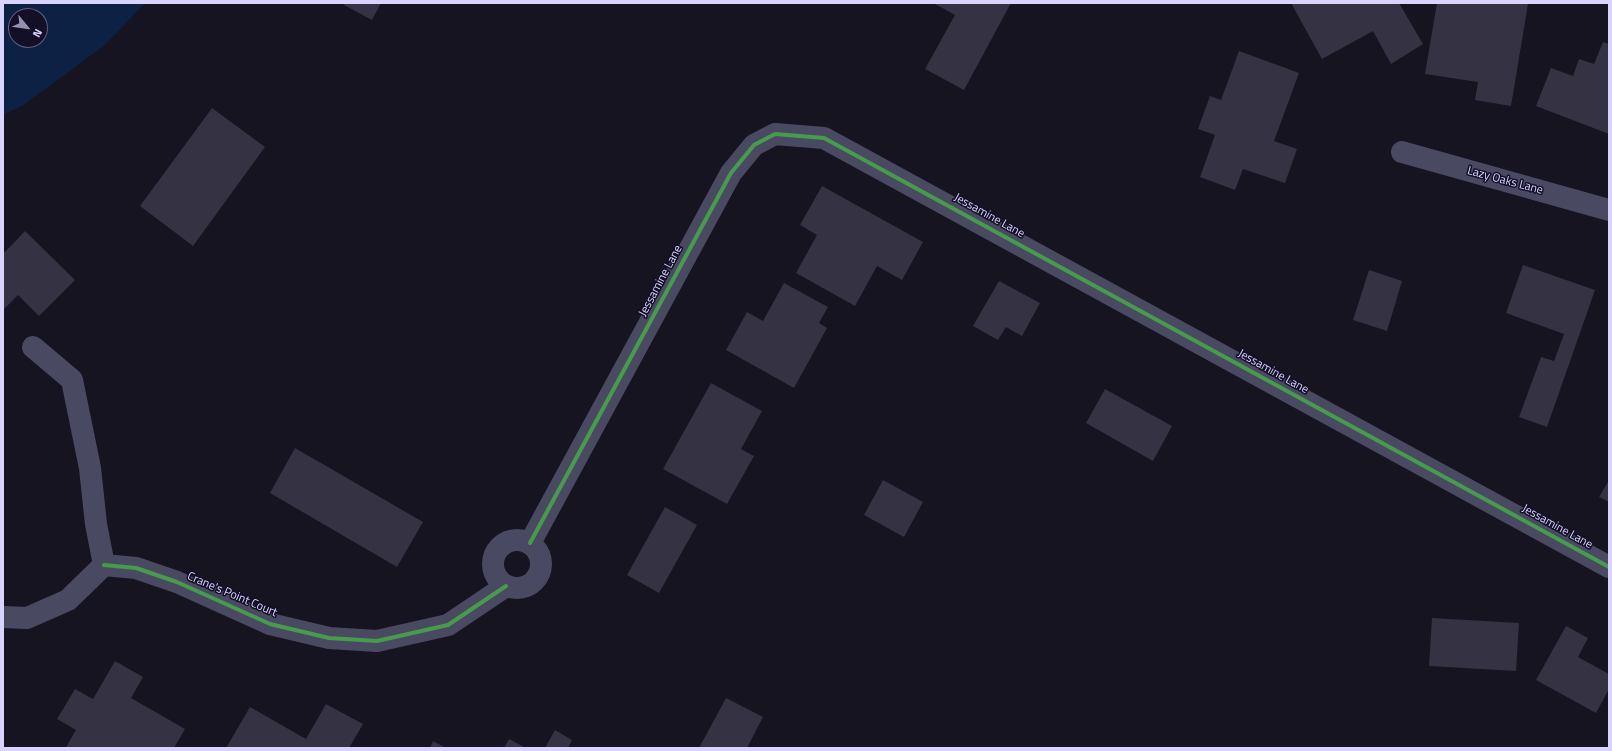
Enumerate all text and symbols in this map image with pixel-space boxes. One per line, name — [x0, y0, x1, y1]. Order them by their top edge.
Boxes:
north arrow — [8, 8, 48, 48]
text: N — [29, 26, 46, 41]
street label: Lazy Oaks Lane — [1466, 164, 1544, 198]
street label: Jessamine Lane — [951, 191, 1027, 241]
street label: Jessamine Lane — [636, 243, 686, 319]
street label: Jessamine Lane — [1235, 347, 1311, 397]
street label: Jessamine Lane — [1519, 502, 1595, 552]
street label: Crane's Point Court — [185, 570, 279, 620]

